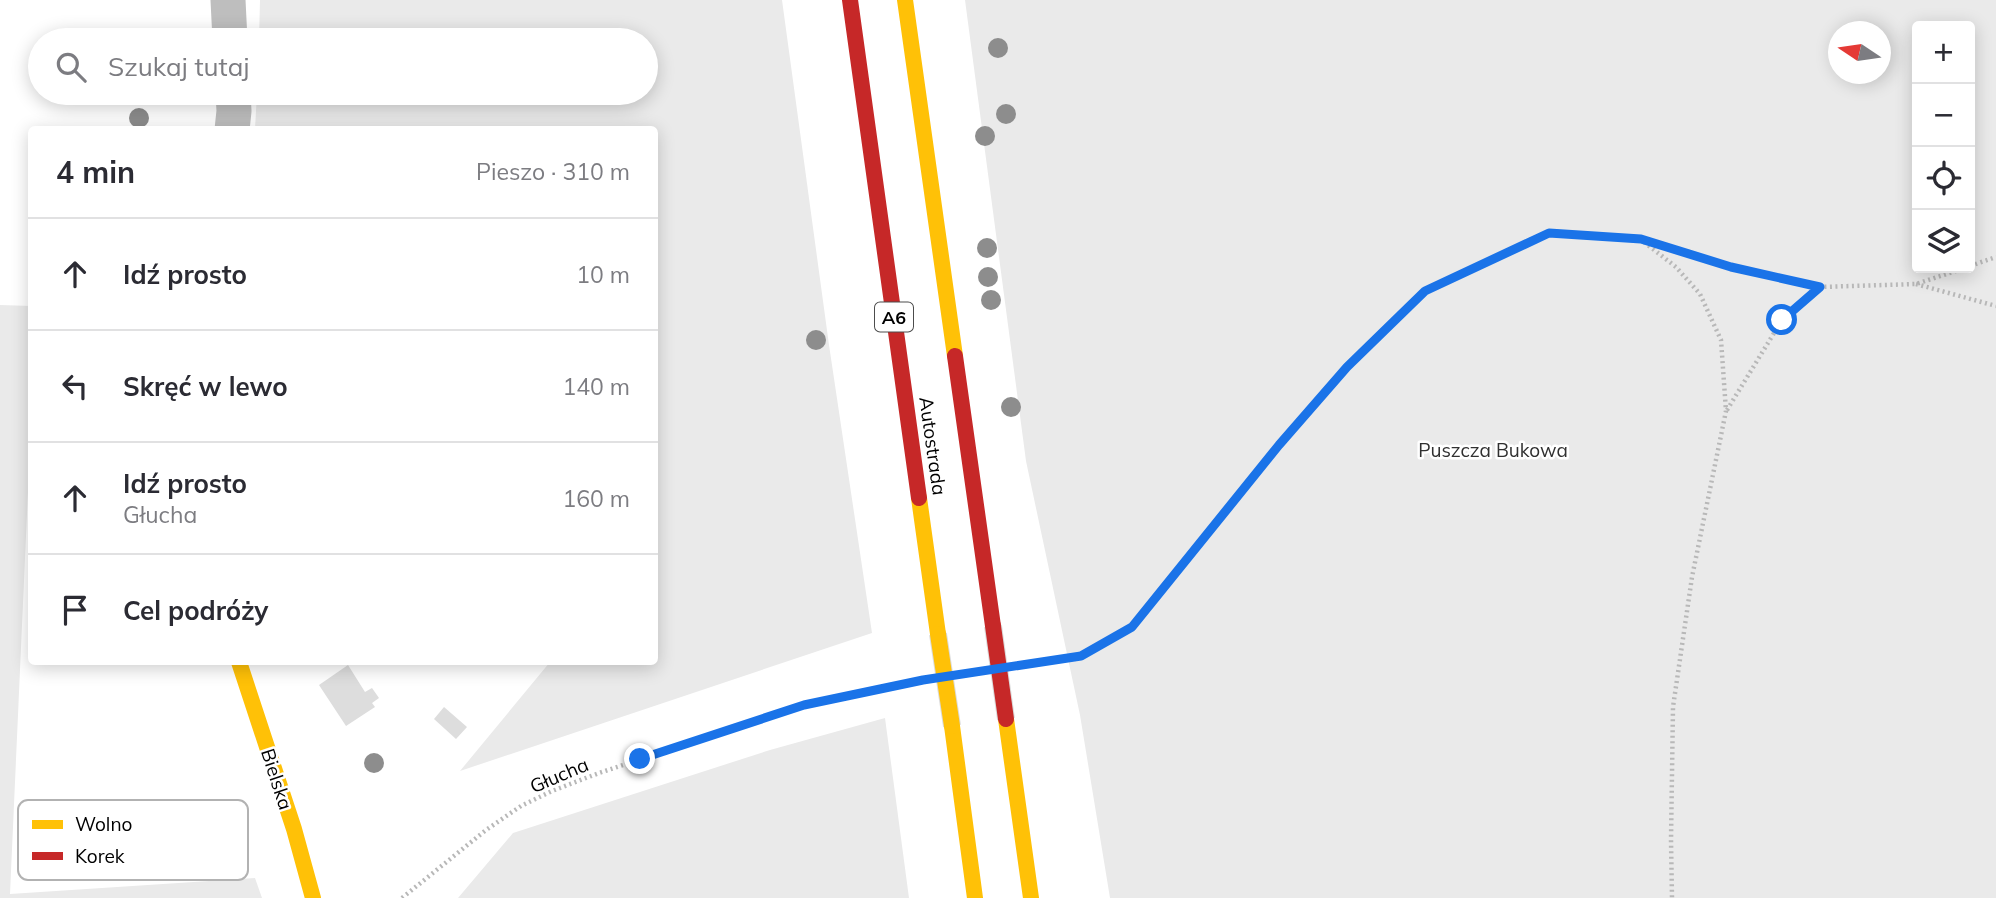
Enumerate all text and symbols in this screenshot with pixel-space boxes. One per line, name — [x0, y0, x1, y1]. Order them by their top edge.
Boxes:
north arrow — [1828, 21, 1891, 84]
map controls — [1912, 21, 1975, 273]
button: + — [1912, 21, 1975, 84]
search box — [28, 28, 658, 105]
icon: search — [52, 48, 90, 86]
text: Szukaj tutaj — [108, 50, 250, 83]
button: − — [1912, 84, 1975, 147]
button: locate — [1912, 147, 1975, 210]
text: 4 min — [56, 153, 135, 191]
text: Pieszo · 310 m — [476, 157, 630, 186]
button: layers — [1912, 210, 1975, 273]
icon: ahead — [56, 255, 94, 293]
text: Idź prosto — [123, 258, 247, 291]
text: 10 m — [576, 260, 630, 289]
road number: A6 — [875, 302, 913, 332]
route start — [1766, 304, 1797, 335]
icon: left — [56, 367, 94, 405]
text: Skręć w lewo — [123, 370, 288, 403]
text: 140 m — [562, 372, 630, 401]
street label: Autostrada — [914, 395, 952, 497]
park label: Puszcza Bukowa — [1418, 438, 1568, 462]
text: Idź prosto — [123, 467, 247, 500]
icon: ahead — [56, 479, 94, 517]
text: 160 m — [562, 484, 630, 513]
text: Głucha — [123, 500, 197, 529]
icon: arrive — [56, 591, 94, 629]
text: Cel podróży — [123, 594, 268, 627]
route end — [624, 743, 655, 774]
street label: Bielska — [256, 745, 298, 813]
street label: Głucha — [526, 752, 592, 798]
legend — [18, 800, 248, 880]
text: Wolno — [75, 812, 132, 836]
text: Korek — [75, 844, 125, 868]

